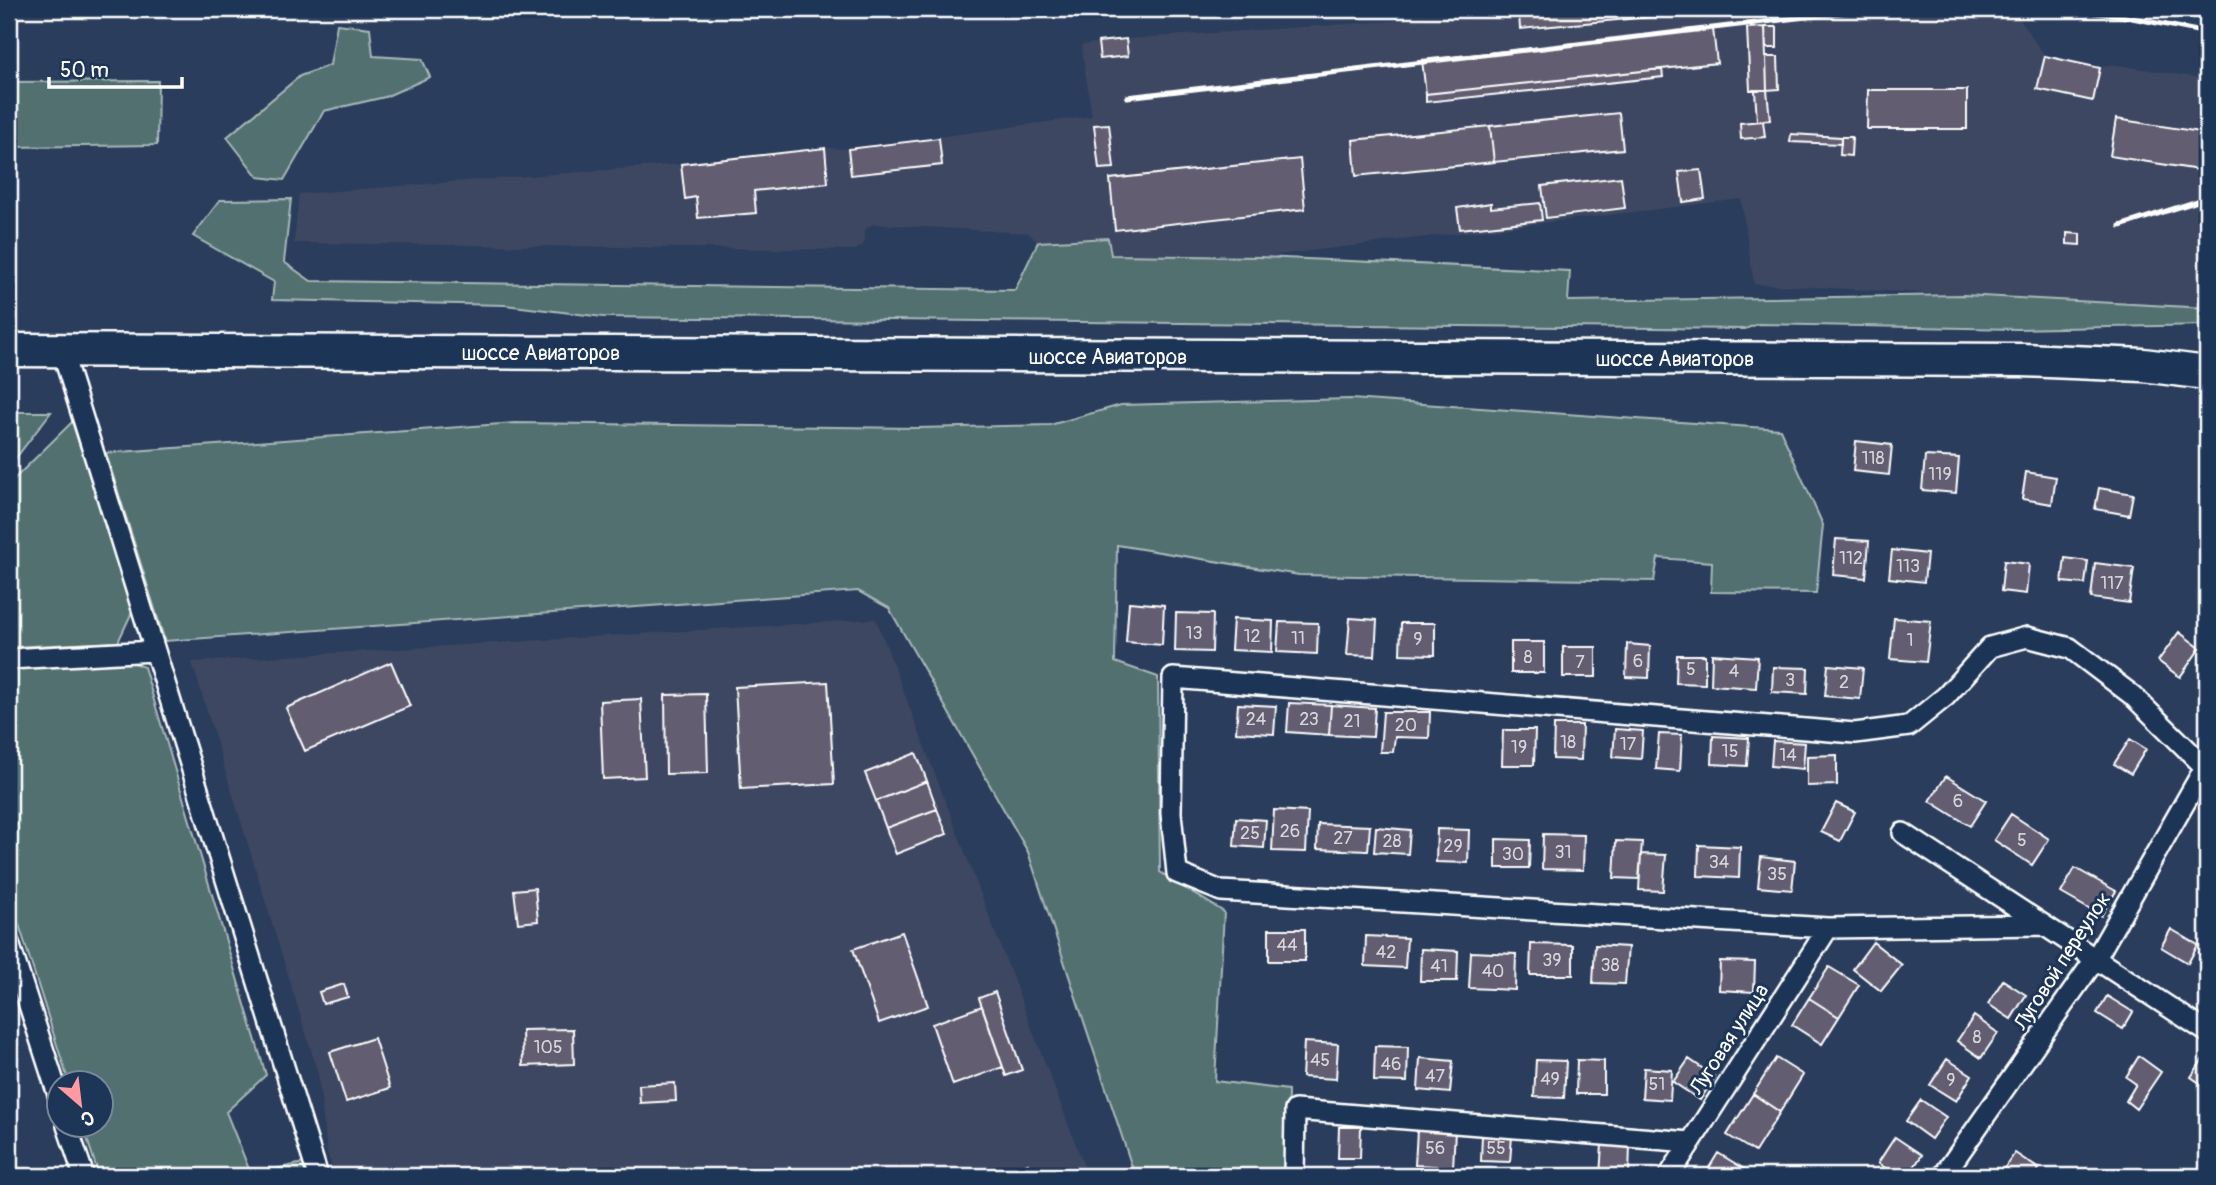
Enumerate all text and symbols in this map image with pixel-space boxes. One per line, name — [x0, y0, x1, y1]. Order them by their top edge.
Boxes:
scale bar — [49, 46, 182, 90]
text: 50 m — [60, 57, 109, 84]
street label: шоссе Авиаторов — [462, 340, 620, 367]
street label: шоссе Авиаторов — [1029, 344, 1187, 371]
street label: шоссе Авиаторов — [1596, 346, 1754, 373]
house number: 118 — [1861, 447, 1885, 470]
house number: 119 — [1928, 463, 1952, 486]
house number: 112 — [1839, 547, 1863, 570]
house number: 113 — [1896, 555, 1920, 578]
house number: 117 — [2100, 572, 2124, 595]
house number: 13 — [1185, 622, 1203, 645]
house number: 12 — [1243, 625, 1261, 648]
house number: 11 — [1291, 627, 1305, 650]
house number: 9 — [1413, 628, 1423, 651]
house number: 1 — [1906, 629, 1914, 652]
house number: 8 — [1523, 646, 1533, 669]
house number: 6 — [1633, 650, 1643, 673]
house number: 7 — [1575, 651, 1585, 674]
house number: 5 — [1686, 658, 1696, 681]
house number: 4 — [1729, 660, 1740, 683]
house number: 3 — [1785, 669, 1795, 692]
house number: 2 — [1839, 671, 1849, 694]
house number: 24 — [1246, 708, 1267, 731]
house number: 23 — [1299, 708, 1319, 731]
house number: 21 — [1343, 710, 1361, 733]
house number: 20 — [1395, 714, 1417, 737]
house number: 18 — [1560, 731, 1576, 754]
house number: 17 — [1620, 733, 1637, 756]
house number: 19 — [1511, 736, 1527, 759]
house number: 15 — [1722, 740, 1738, 763]
house number: 14 — [1779, 744, 1797, 767]
house number: 6 — [1953, 790, 1963, 813]
house number: 26 — [1280, 820, 1300, 843]
house number: 25 — [1240, 822, 1260, 845]
house number: 27 — [1333, 827, 1353, 850]
house number: 5 — [2017, 829, 2027, 852]
house number: 28 — [1382, 830, 1402, 853]
house number: 29 — [1443, 835, 1463, 858]
house number: 31 — [1554, 841, 1572, 864]
house number: 30 — [1502, 843, 1524, 866]
house number: 34 — [1709, 851, 1730, 874]
house number: 35 — [1767, 863, 1787, 886]
street label: Луговой переулок — [2007, 887, 2117, 1036]
house number: 44 — [1277, 934, 1298, 957]
house number: 42 — [1376, 941, 1396, 964]
house number: 39 — [1542, 949, 1562, 972]
house number: 38 — [1600, 954, 1620, 977]
house number: 41 — [1430, 955, 1448, 978]
house number: 40 — [1482, 960, 1504, 983]
street label: Луговая улица — [1683, 979, 1775, 1101]
house number: 8 — [1972, 1026, 1982, 1049]
house number: 105 — [533, 1036, 563, 1059]
house number: 45 — [1310, 1049, 1330, 1072]
house number: 46 — [1381, 1053, 1401, 1076]
house number: 47 — [1425, 1065, 1445, 1088]
house number: 49 — [1540, 1068, 1560, 1091]
house number: 9 — [1946, 1069, 1956, 1092]
north arrow — [46, 1070, 116, 1140]
house number: 51 — [1649, 1073, 1665, 1096]
text: С — [76, 1105, 98, 1132]
house number: 56 — [1425, 1137, 1445, 1160]
house number: 55 — [1486, 1137, 1506, 1160]

